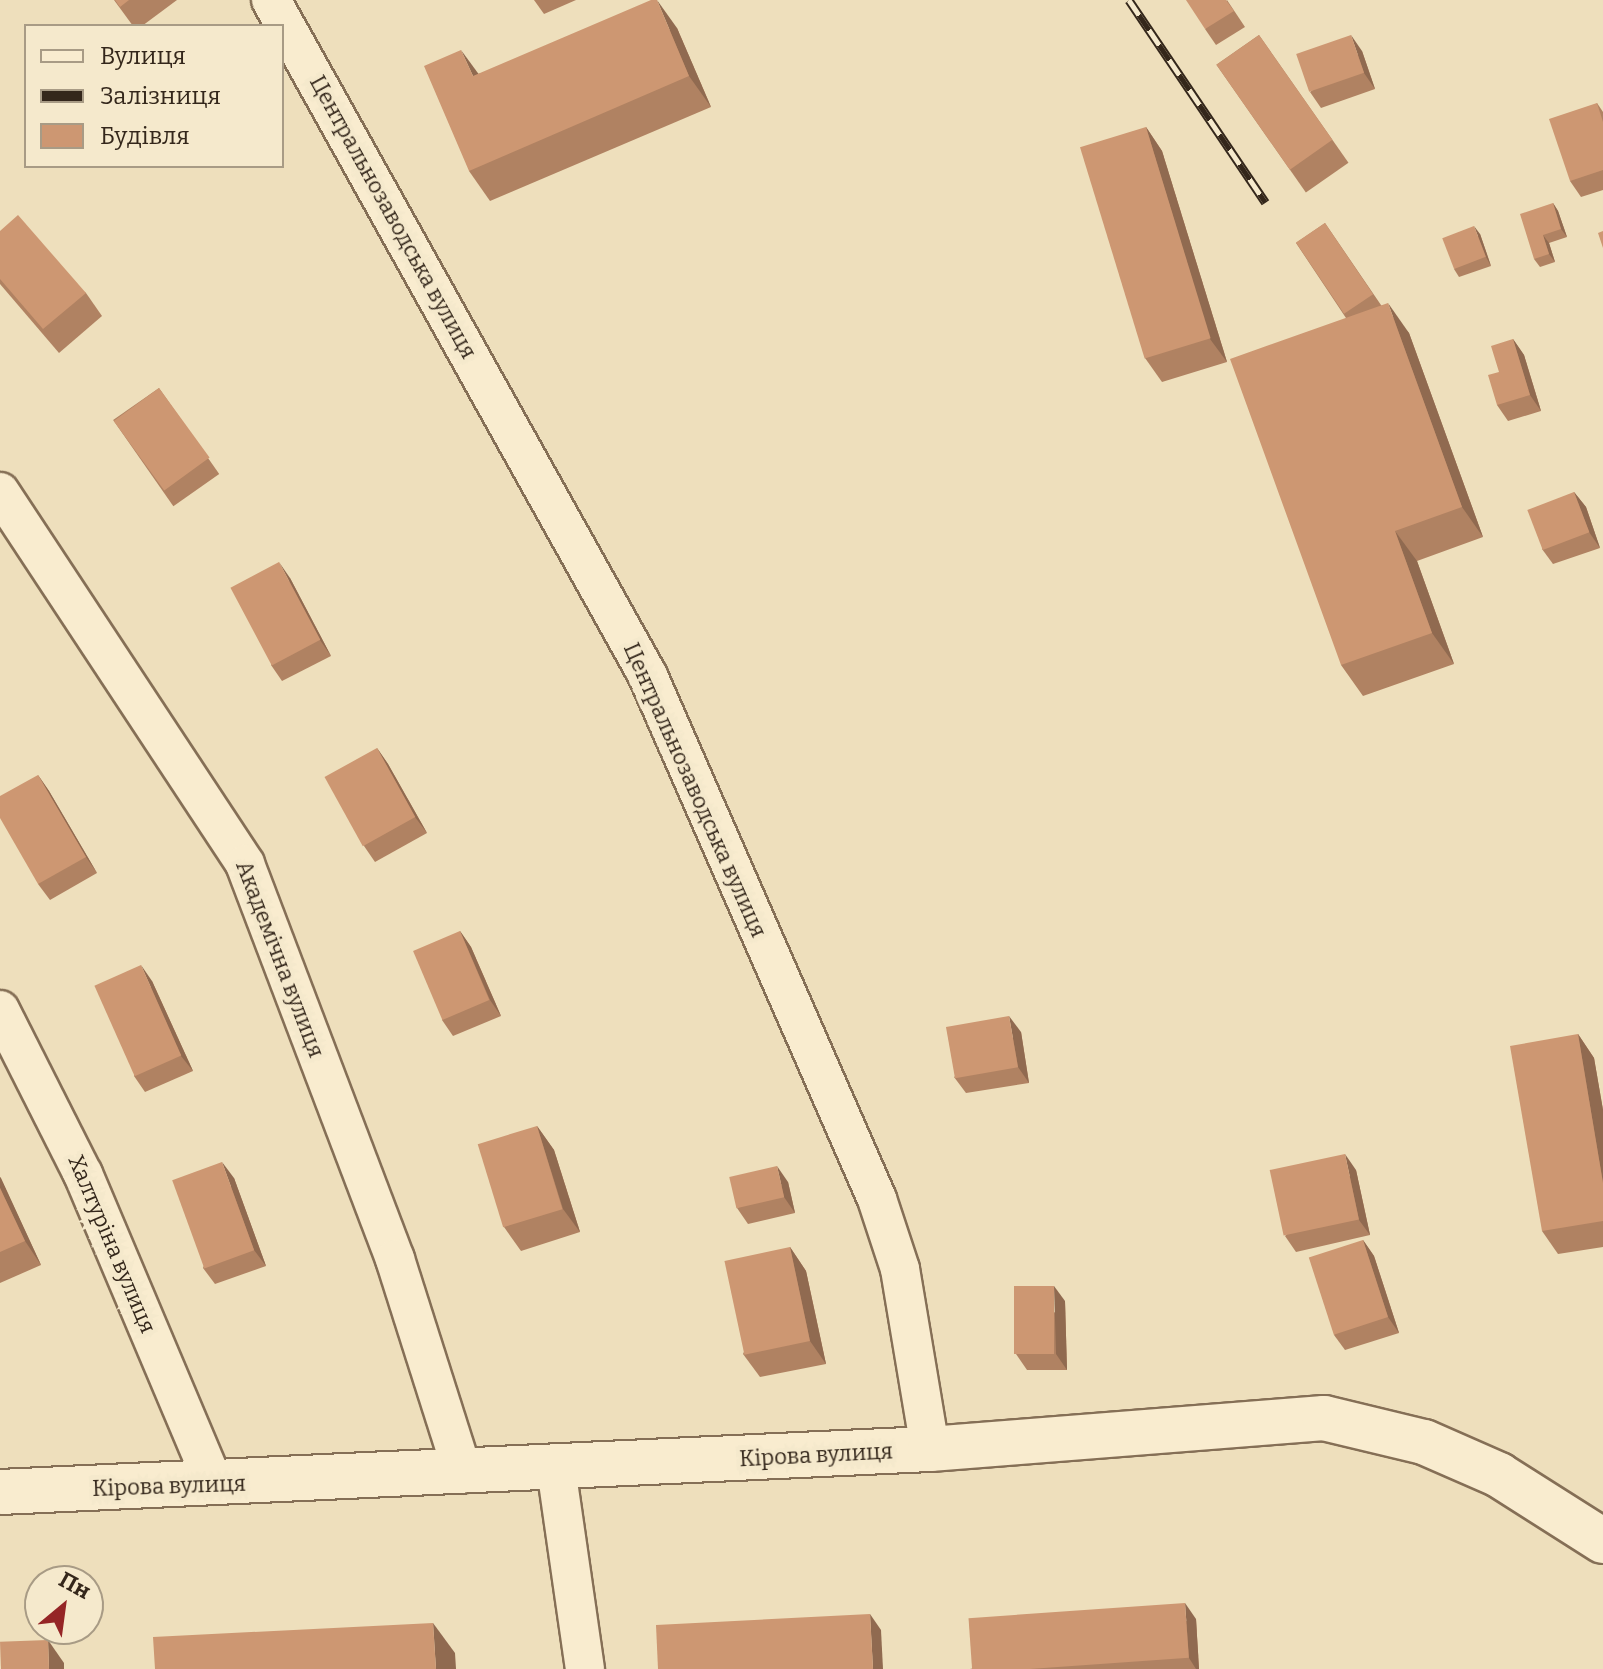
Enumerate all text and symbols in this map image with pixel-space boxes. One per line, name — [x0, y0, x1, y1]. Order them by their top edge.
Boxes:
legend — [24, 24, 284, 168]
text: Вулиця — [100, 42, 186, 70]
street label: Центральнозаводська вулиця — [304, 71, 482, 363]
text: Залізниця — [100, 82, 221, 110]
text: Будівля — [100, 122, 190, 150]
street label: Центральнозаводська вулиця — [618, 639, 772, 941]
street label: Академічна вулиця — [230, 857, 330, 1061]
street label: Халтуріна вулиця — [63, 1151, 161, 1337]
street label: Кірова вулиця — [739, 1438, 893, 1472]
street label: Кірова вулиця — [92, 1470, 246, 1502]
north arrow — [24, 1565, 104, 1645]
text: Пн — [54, 1566, 95, 1605]

